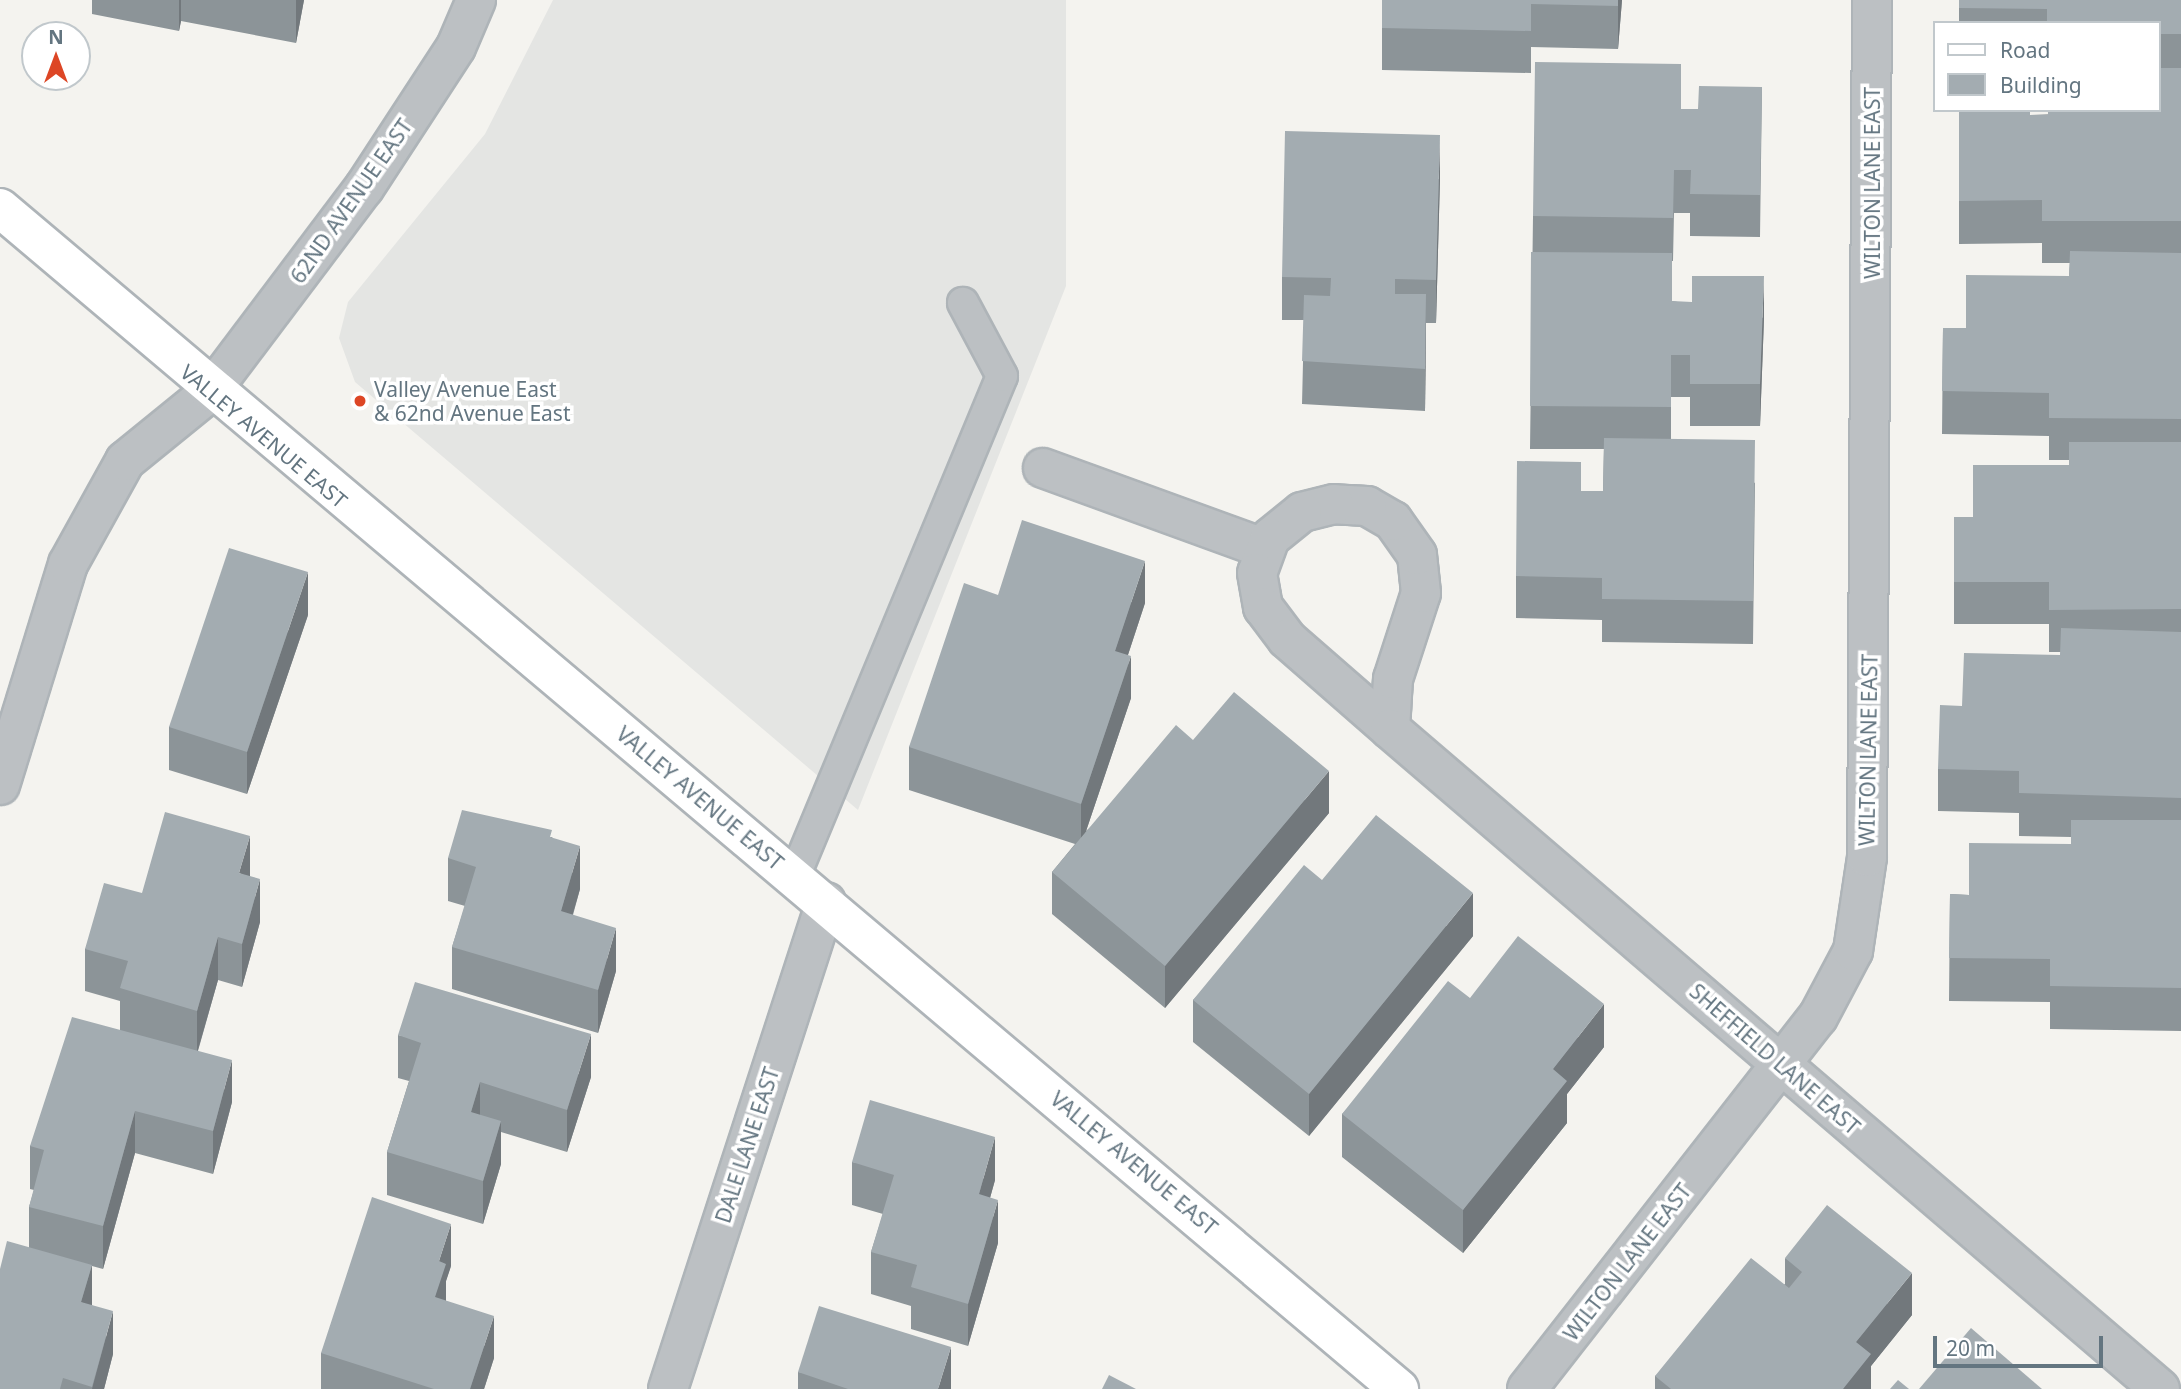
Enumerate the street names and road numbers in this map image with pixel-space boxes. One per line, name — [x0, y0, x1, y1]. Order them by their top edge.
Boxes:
street label: WILTON LANE EAST — [1859, 87, 1885, 279]
street label: 62ND AVENUE EAST — [285, 114, 417, 288]
street label: VALLEY AVENUE EAST — [176, 359, 352, 513]
street label: WILTON LANE EAST — [1854, 654, 1882, 846]
street label: VALLEY AVENUE EAST — [612, 721, 788, 875]
street label: SHEFFIELD LANE EAST — [1685, 978, 1865, 1140]
street label: DALE LANE EAST — [710, 1064, 784, 1226]
street label: VALLEY AVENUE EAST — [1046, 1086, 1222, 1240]
street label: WILTON LANE EAST — [1558, 1179, 1696, 1345]

